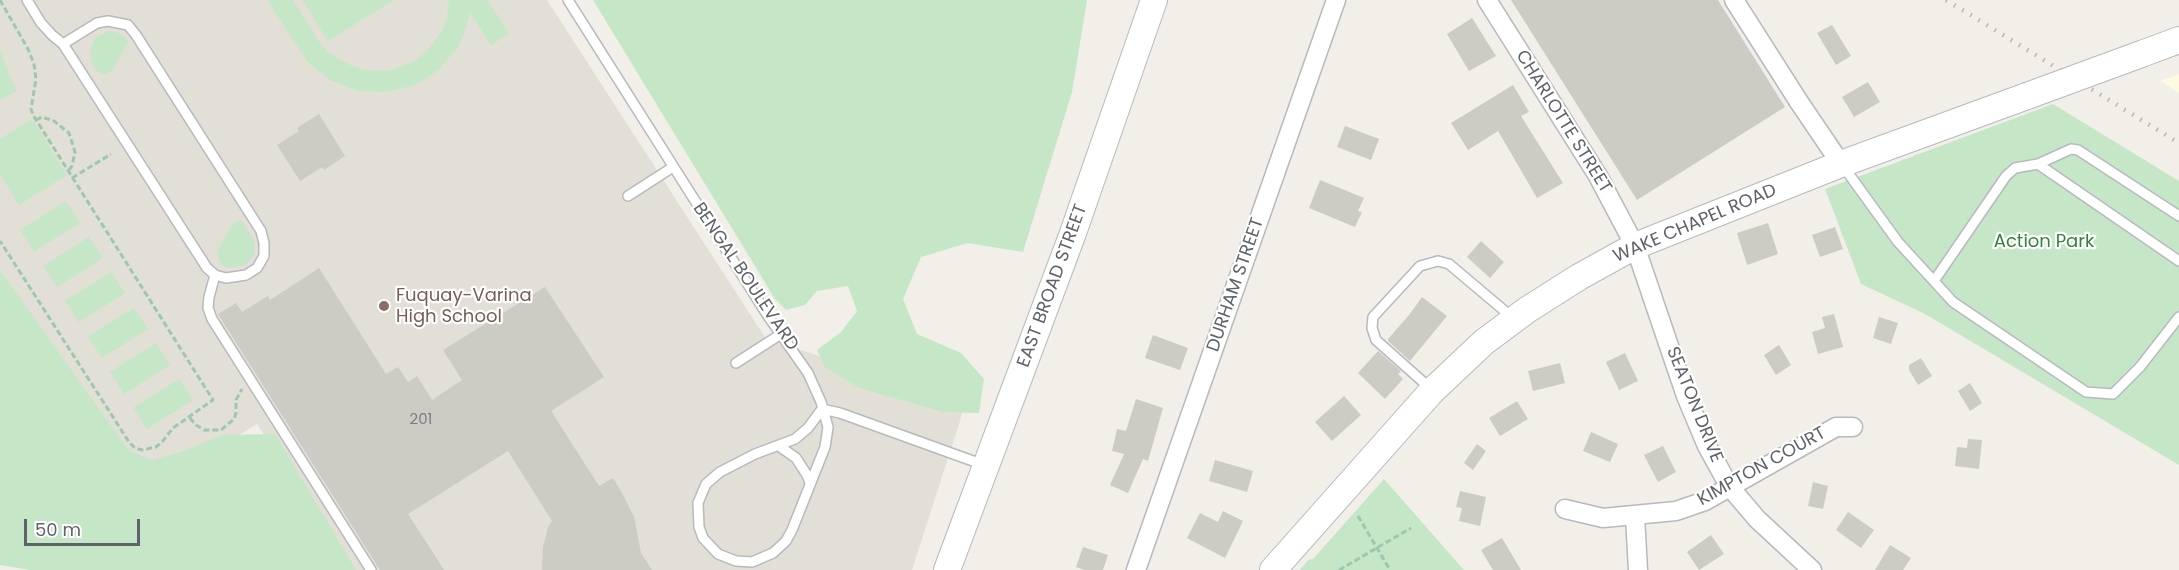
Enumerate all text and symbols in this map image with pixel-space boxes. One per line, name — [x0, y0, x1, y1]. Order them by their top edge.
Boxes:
street label: CHARLOTTE STREET — [1510, 47, 1616, 197]
street label: WAKE CHAPEL ROAD — [1610, 180, 1780, 268]
street label: BENGAL BOULEVARD — [687, 199, 803, 355]
street label: EAST BROAD STREET — [1013, 202, 1093, 370]
street label: DURHAM STREET — [1203, 215, 1269, 355]
park label: Action Park — [1994, 231, 2094, 253]
place label: Fuquay-Varina High School — [396, 285, 532, 328]
marker: Fuquay-Varina High School — [377, 299, 391, 313]
street label: SEATON DRIVE — [1661, 344, 1727, 466]
house number: 201 — [410, 411, 432, 429]
street label: KIMPTON COURT — [1694, 423, 1830, 511]
scale bar — [27, 507, 142, 545]
text: 50 m — [35, 517, 81, 542]

